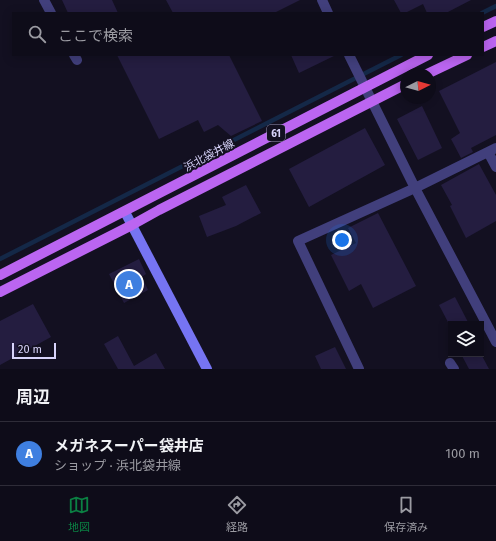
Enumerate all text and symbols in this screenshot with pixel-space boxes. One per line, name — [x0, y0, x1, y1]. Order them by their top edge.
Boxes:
search box — [12, 12, 484, 56]
icon: search — [26, 23, 48, 45]
text: ここで検索 — [58, 27, 133, 45]
north arrow — [400, 68, 436, 104]
road number: 61 — [267, 125, 285, 141]
street label: 浜北袋井線 — [182, 137, 237, 174]
your location — [332, 230, 352, 250]
pin: A — [116, 269, 142, 299]
map controls — [448, 321, 484, 357]
button: layers — [448, 321, 484, 357]
scale bar — [12, 341, 56, 360]
text: 20 m — [18, 343, 42, 356]
text: 周辺 — [16, 387, 50, 408]
text: メガネスーパー袋井店 — [54, 437, 204, 455]
text: A — [25, 446, 33, 461]
text: 100 m — [445, 446, 480, 461]
text: ショップ · 浜北袋井線 — [54, 458, 181, 473]
tab: 地図 — [68, 494, 90, 534]
tab: 経路 — [226, 494, 248, 534]
tab: 保存済み — [384, 494, 428, 534]

